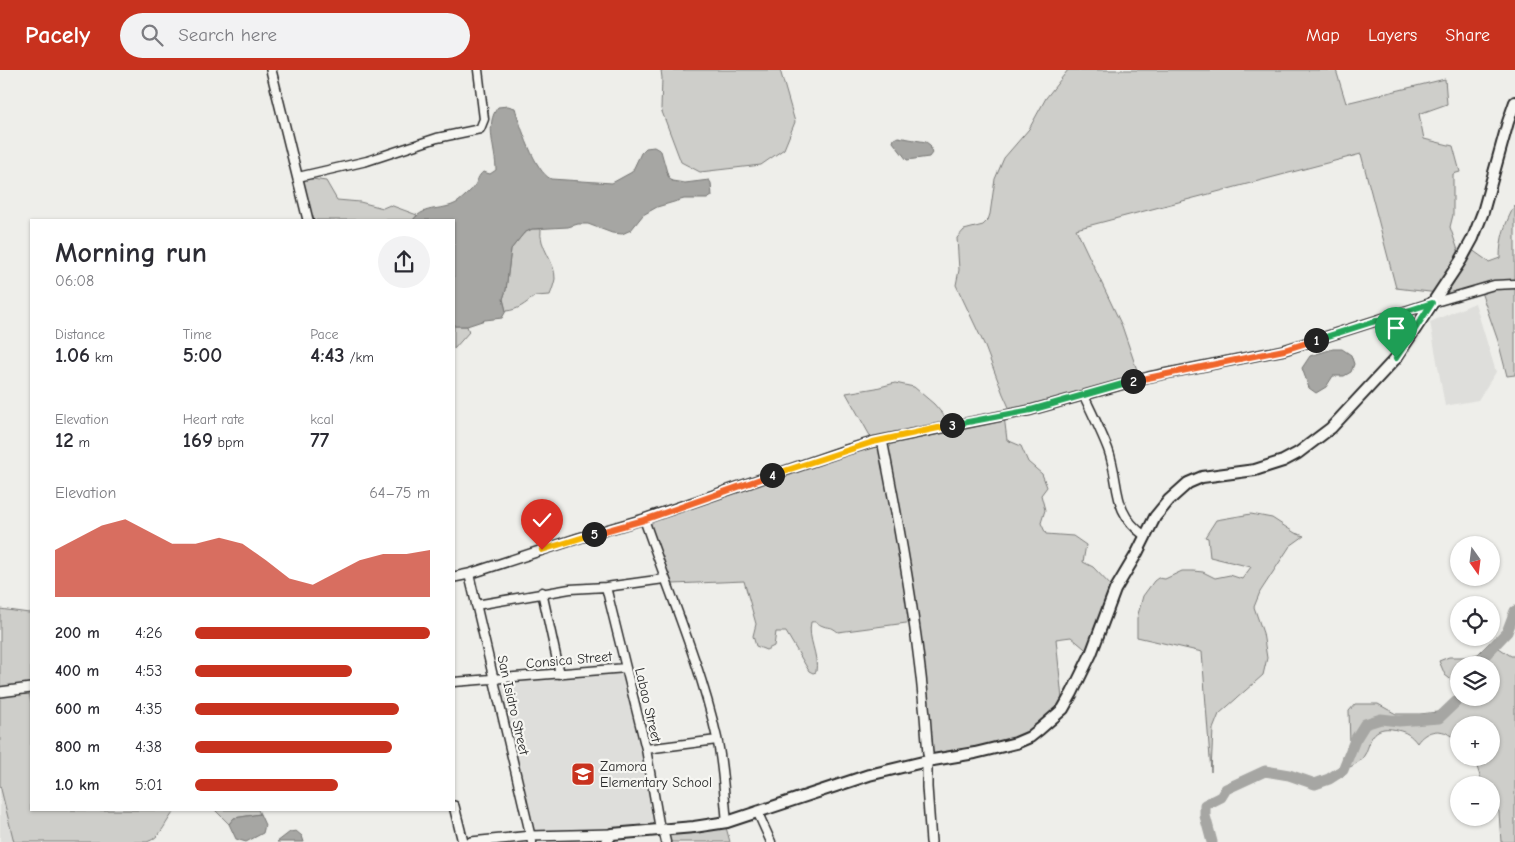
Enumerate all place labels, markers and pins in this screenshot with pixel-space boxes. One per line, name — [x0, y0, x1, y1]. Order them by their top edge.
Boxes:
pin — [1375, 307, 1417, 358]
pin: 1 — [1304, 328, 1328, 352]
pin: 2 — [1120, 368, 1146, 394]
pin: 3 — [940, 412, 964, 438]
pin: 4 — [760, 462, 784, 488]
pin — [521, 499, 563, 550]
pin: 5 — [582, 522, 606, 546]
place label: Zamora Elementary School — [600, 758, 712, 791]
school or university icon: Zamora Elementary School — [570, 761, 596, 787]

